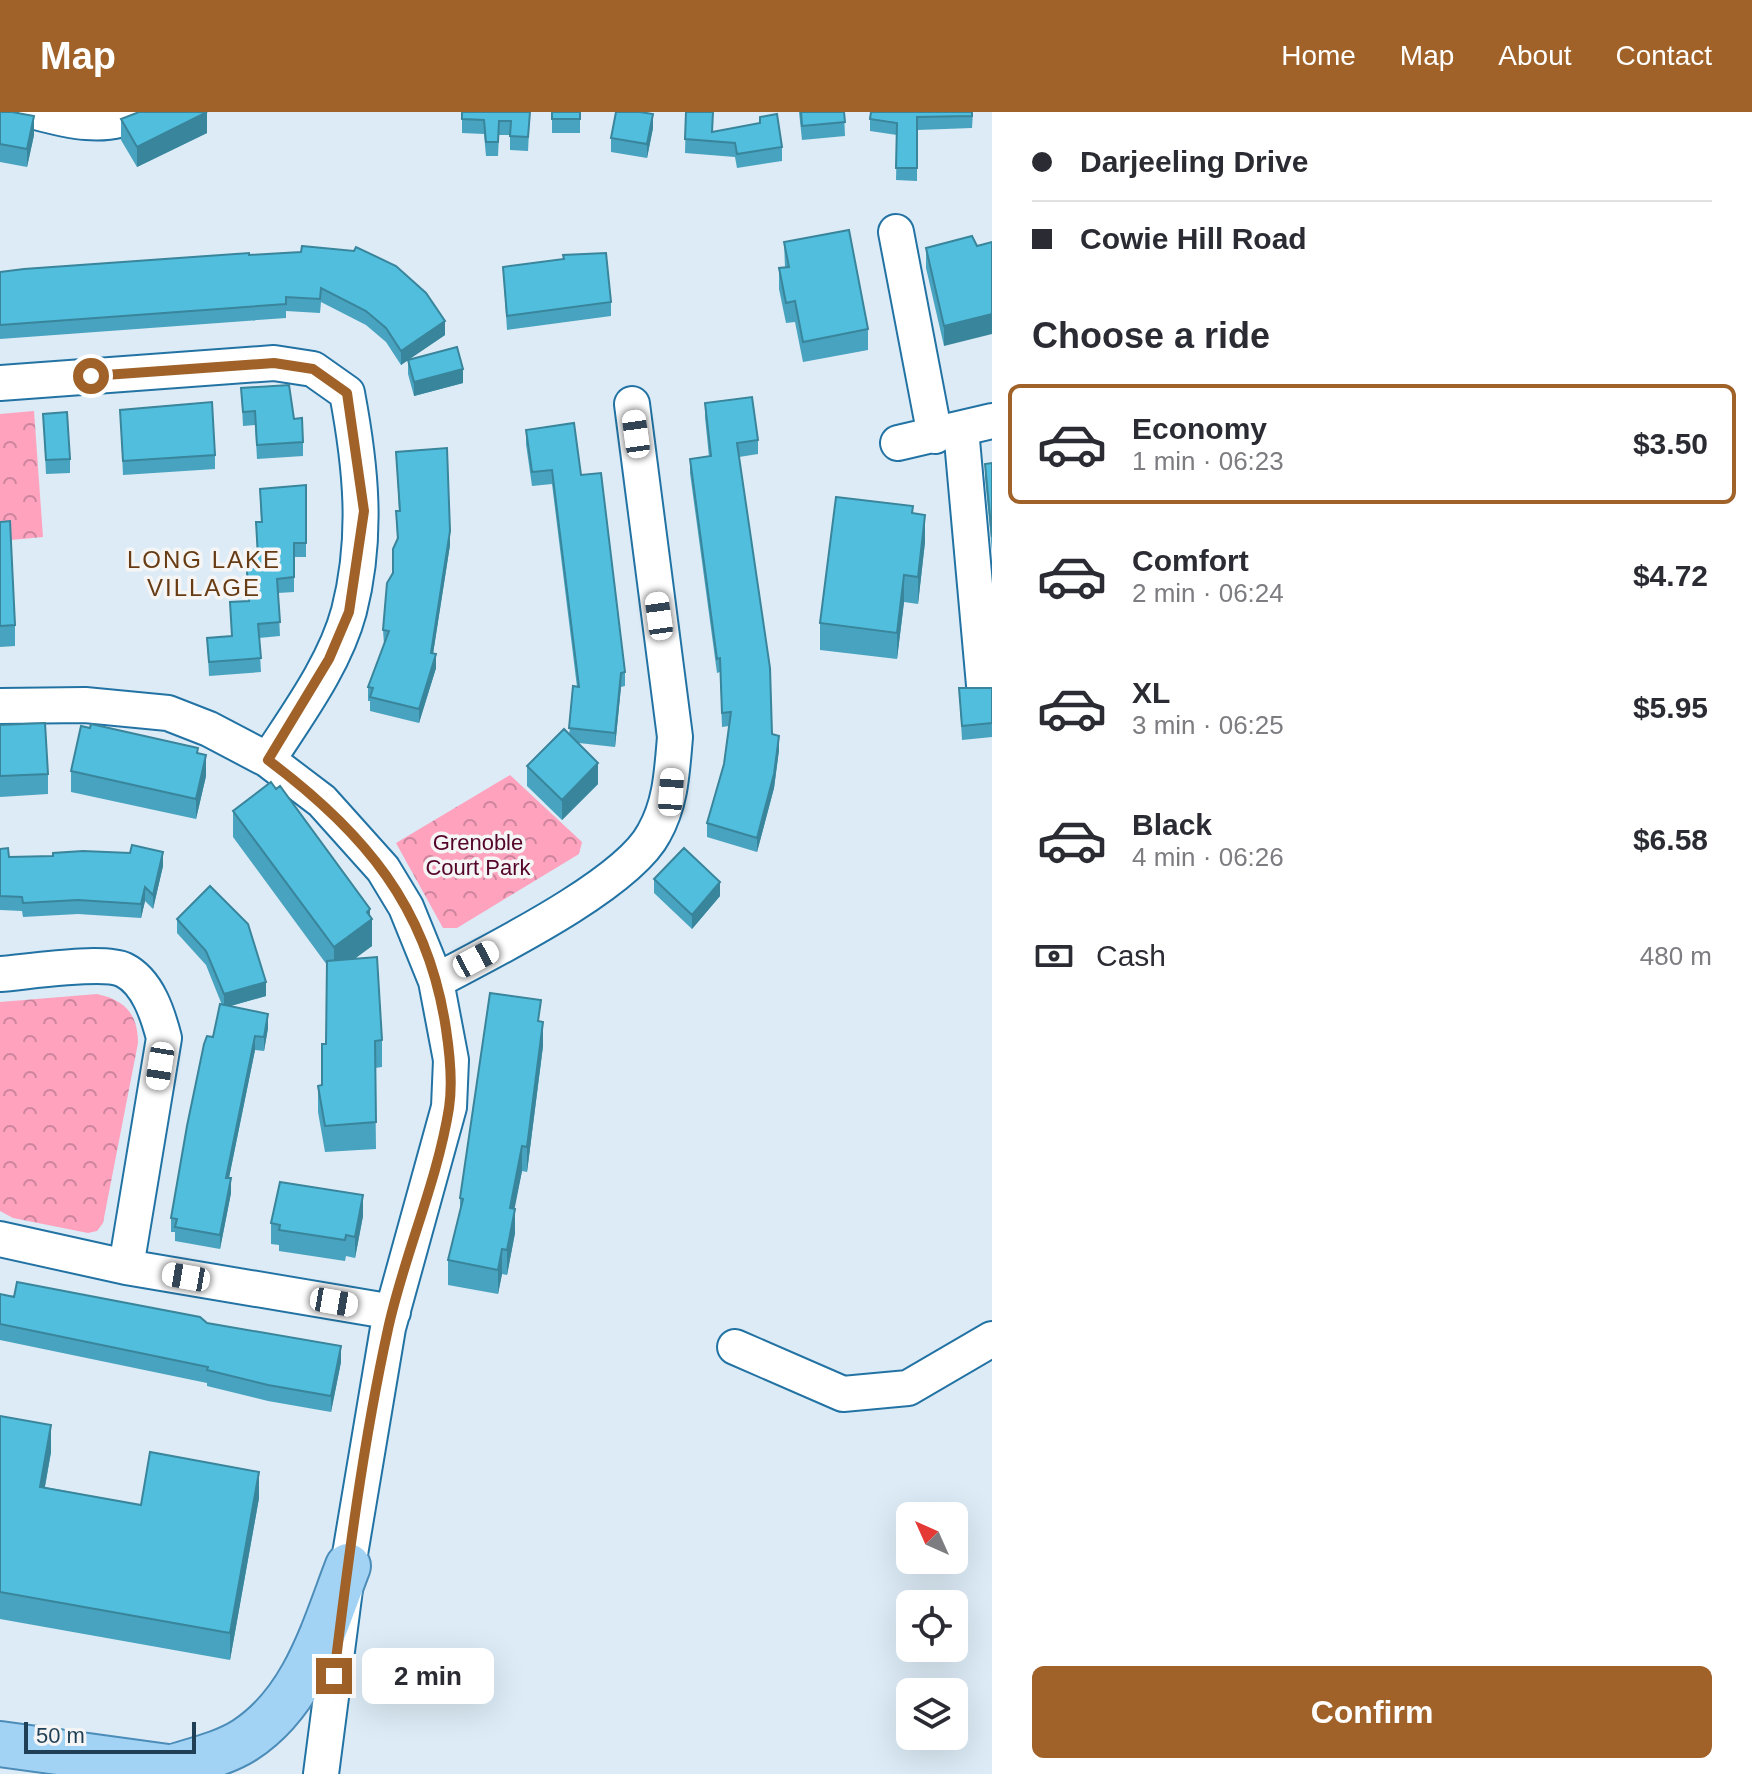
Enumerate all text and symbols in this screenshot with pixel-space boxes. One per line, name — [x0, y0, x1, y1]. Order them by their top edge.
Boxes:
text: Map — [40, 35, 116, 77]
text: Home — [1281, 40, 1356, 71]
text: Map — [1400, 40, 1454, 71]
text: About — [1498, 40, 1572, 71]
text: Contact — [1616, 40, 1712, 71]
text: Darjeeling Drive — [1080, 145, 1308, 178]
text: Cowie Hill Road — [1080, 222, 1307, 255]
text: Choose a ride — [1032, 315, 1270, 356]
route start — [73, 358, 109, 394]
icon: car — [1036, 408, 1108, 480]
car — [621, 409, 651, 459]
text: Economy — [1132, 412, 1267, 445]
text: $3.50 — [1633, 427, 1708, 460]
text: 1 min · 06:23 — [1132, 446, 1284, 476]
icon: car — [1036, 540, 1108, 612]
text: Comfort — [1132, 544, 1249, 577]
district label: LONG LAKE VILLAGE — [127, 546, 281, 601]
text: $4.72 — [1633, 559, 1708, 592]
text: 2 min · 06:24 — [1132, 578, 1284, 608]
car — [644, 591, 674, 641]
icon: car — [1036, 672, 1108, 744]
text: XL — [1132, 676, 1170, 709]
text: $5.95 — [1633, 691, 1708, 724]
text: 3 min · 06:25 — [1132, 710, 1284, 740]
car — [657, 767, 685, 817]
icon: car — [1036, 804, 1108, 876]
text: Black — [1132, 808, 1212, 841]
text: $6.58 — [1633, 823, 1708, 856]
park label: Grenoble Court Park — [425, 830, 532, 880]
text: 4 min · 06:26 — [1132, 842, 1284, 872]
icon: cash — [1032, 934, 1076, 978]
car — [449, 937, 503, 981]
text: Cash — [1096, 939, 1166, 972]
text: 480 m — [1640, 941, 1712, 971]
car — [144, 1040, 176, 1092]
car — [160, 1261, 212, 1293]
car — [308, 1286, 360, 1318]
north arrow — [896, 1502, 968, 1574]
map controls — [896, 1502, 968, 1750]
button: locate — [896, 1590, 968, 1662]
callout: 2 min — [362, 1648, 494, 1704]
route end — [316, 1658, 352, 1694]
text: 2 min — [394, 1661, 462, 1691]
button: Confirm — [1032, 1666, 1712, 1758]
button: layers — [896, 1678, 968, 1750]
scale bar — [24, 1718, 196, 1754]
text: 50 m — [36, 1723, 85, 1748]

